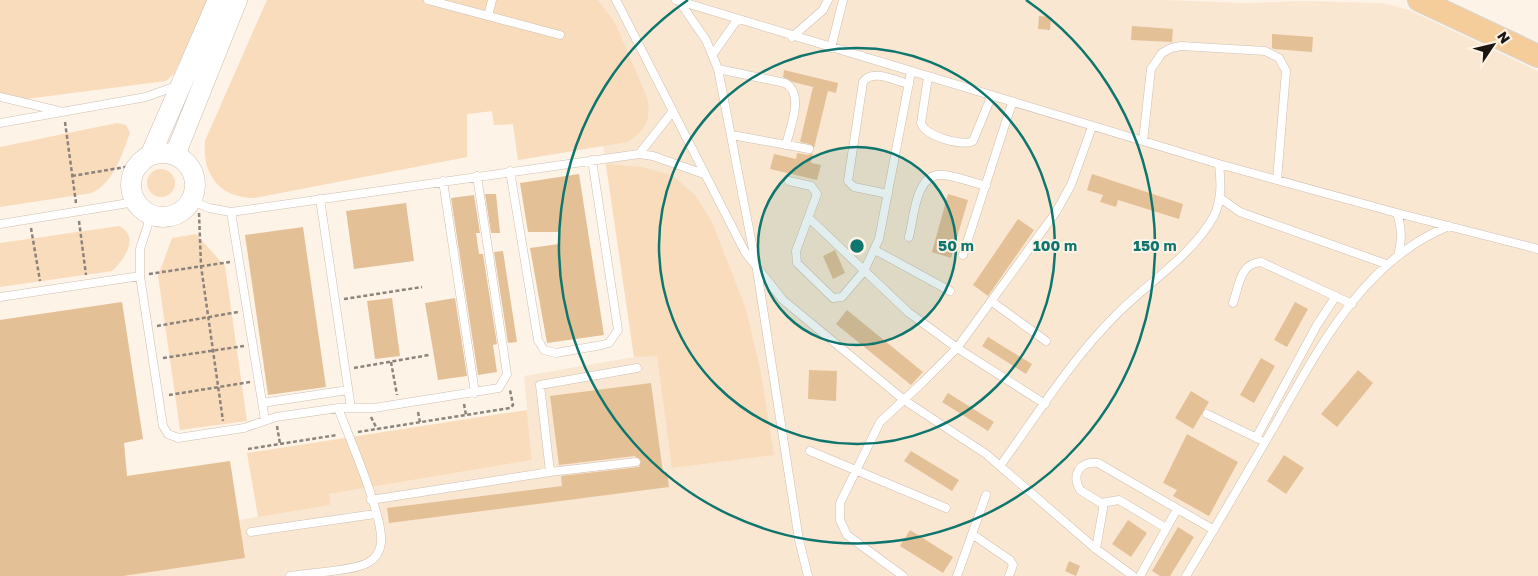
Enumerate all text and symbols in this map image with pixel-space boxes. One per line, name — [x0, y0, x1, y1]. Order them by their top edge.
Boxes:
north arrow — [1468, 20, 1518, 70]
text: N — [1494, 28, 1514, 46]
text: 50 m — [938, 236, 974, 254]
text: 100 m — [1033, 236, 1077, 254]
text: 150 m — [1133, 236, 1177, 254]
centre of rings — [848, 237, 866, 255]

